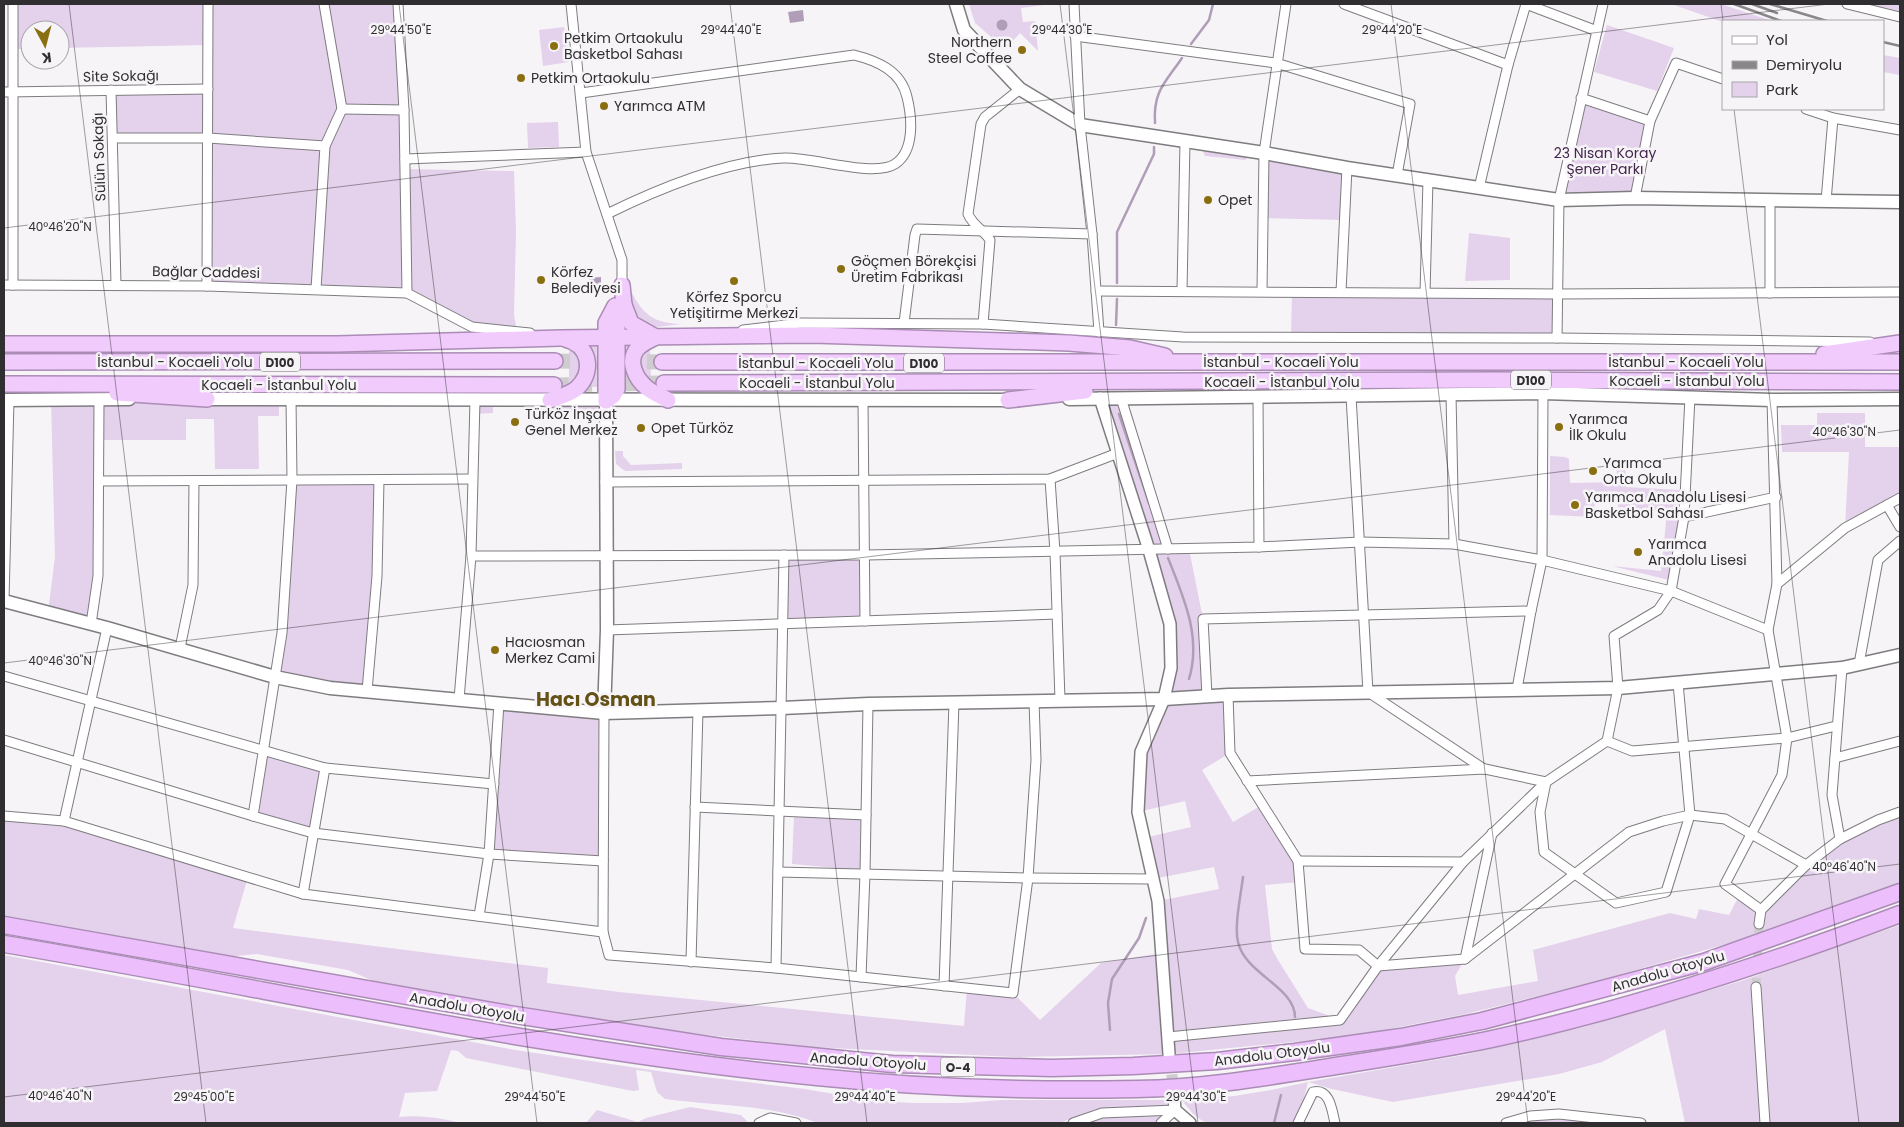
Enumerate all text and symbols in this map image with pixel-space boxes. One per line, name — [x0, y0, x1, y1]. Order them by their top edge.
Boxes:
north arrow — [20, 20, 70, 70]
legend — [1722, 20, 1884, 110]
text: 29°44'50"E — [370, 21, 432, 38]
text: 29°44'40"E — [700, 21, 762, 38]
text: 29°44'30"E — [1032, 21, 1092, 38]
text: 29°44'20"E — [1362, 21, 1422, 38]
place label: Petkim Ortaokulu Basketbol Sahası — [564, 28, 683, 64]
text: Yol — [1766, 29, 1788, 50]
place label: Northern Steel Coffee — [928, 32, 1012, 68]
marker: Petkim Ortaokulu Basketbol Sahası — [548, 40, 560, 52]
marker: Northern Steel Coffee — [1016, 44, 1028, 56]
text: K — [40, 47, 53, 68]
text: Demiryolu — [1766, 54, 1842, 75]
street label: Site Sokağı — [83, 65, 159, 87]
place label: Petkim Ortaokulu — [531, 68, 650, 88]
marker: Petkim Ortaokulu — [515, 72, 527, 84]
text: Park — [1766, 79, 1798, 100]
place label: Yarımca ATM — [614, 96, 706, 116]
marker: Yarımca ATM — [598, 100, 610, 112]
street label: Sülün Sokağı — [87, 112, 111, 202]
park label: 23 Nisan Koray Şener Parkı — [1554, 143, 1656, 179]
place label: Opet — [1218, 190, 1252, 210]
marker: Opet — [1202, 194, 1214, 206]
text: 40°46'20"N — [28, 218, 92, 235]
place label: Göçmen Börekçisi Üretim Fabrikası — [851, 251, 977, 287]
street label: Bağlar Caddesi — [152, 261, 260, 283]
place label: Körfez Belediyesi — [551, 262, 621, 298]
marker: Göçmen Börekçisi Üretim Fabrikası — [835, 263, 847, 275]
marker: Körfez Belediyesi — [535, 274, 547, 286]
marker: Körfez Sporcu Yetişitirme Merkezi — [728, 275, 740, 287]
place label: Körfez Sporcu Yetişitirme Merkezi — [670, 287, 798, 323]
street label: İstanbul - Kocaeli Yolu — [97, 352, 253, 372]
road number: D100 — [260, 352, 300, 372]
street label: İstanbul - Kocaeli Yolu — [1203, 352, 1359, 372]
street label: İstanbul - Kocaeli Yolu — [1608, 352, 1764, 372]
street label: İstanbul - Kocaeli Yolu — [738, 353, 894, 373]
road number: D100 — [904, 353, 944, 372]
road number: D100 — [1511, 370, 1551, 390]
street label: Kocaeli - İstanbul Yolu — [1609, 371, 1765, 391]
street label: Kocaeli - İstanbul Yolu — [1204, 372, 1360, 392]
street label: Kocaeli - İstanbul Yolu — [739, 373, 895, 393]
street label: Kocaeli - İstanbul Yolu — [201, 375, 357, 395]
place label: Türköz İnşaat Genel Merkez — [525, 404, 618, 440]
place label: Yarımca İlk Okulu — [1569, 409, 1628, 445]
marker: Türköz İnşaat Genel Merkez — [509, 416, 521, 428]
place label: Opet Türköz — [651, 418, 733, 438]
marker: Yarımca İlk Okulu — [1553, 421, 1565, 433]
marker: Opet Türköz — [635, 422, 647, 434]
text: 40°46'30"N — [1812, 423, 1876, 440]
place label: Yarımca Orta Okulu — [1603, 453, 1677, 489]
marker: Yarımca Orta Okulu — [1587, 465, 1599, 477]
place label: Yarımca Anadolu Lisesi Basketbol Sahası — [1585, 487, 1746, 523]
marker: Yarımca Anadolu Lisesi Basketbol Sahası — [1569, 499, 1581, 511]
place label: Yarımca Anadolu Lisesi — [1648, 534, 1747, 570]
marker: Yarımca Anadolu Lisesi — [1632, 546, 1644, 558]
place label: Hacıosman Merkez Cami — [505, 632, 595, 668]
marker: Hacıosman Merkez Cami — [489, 644, 501, 656]
text: 40°46'30"N — [28, 652, 92, 669]
district label: Hacı Osman — [536, 686, 656, 713]
text: 40°46'40"N — [1812, 858, 1876, 875]
street label: Anadolu Otoyolu — [1609, 945, 1727, 997]
street label: Anadolu Otoyolu — [408, 987, 526, 1027]
street label: Anadolu Otoyolu — [1213, 1037, 1331, 1071]
street label: Anadolu Otoyolu — [809, 1047, 927, 1075]
road number: O-4 — [940, 1058, 976, 1076]
text: 40°46'40"N — [28, 1087, 92, 1104]
text: 29°45'00"E — [173, 1088, 235, 1105]
text: 29°44'50"E — [504, 1088, 566, 1105]
text: 29°44'40"E — [834, 1088, 896, 1105]
text: 29°44'30"E — [1166, 1088, 1226, 1105]
text: 29°44'20"E — [1496, 1088, 1556, 1105]

